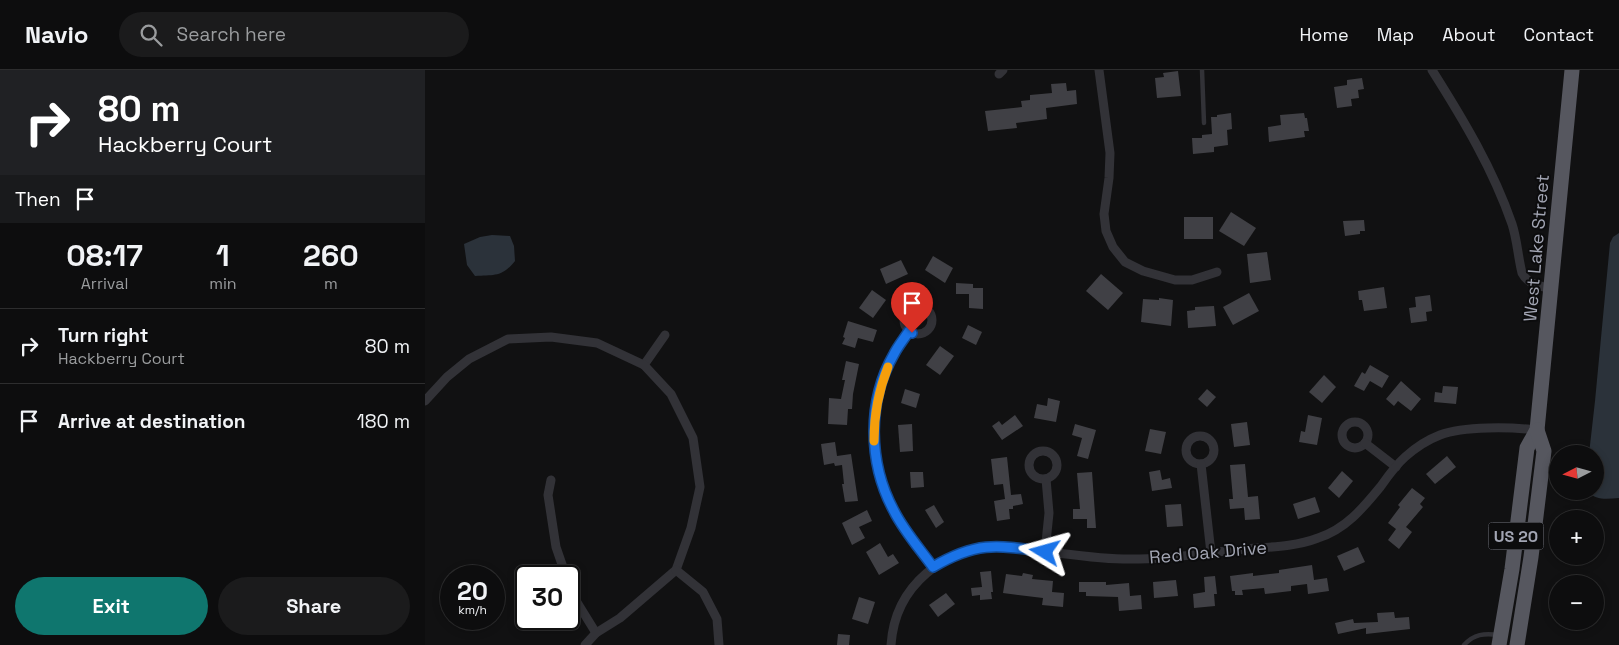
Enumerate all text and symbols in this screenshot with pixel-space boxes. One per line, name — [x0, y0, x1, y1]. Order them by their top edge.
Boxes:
search box — [119, 12, 469, 57]
text: Navio — [25, 19, 89, 50]
icon: search — [137, 21, 165, 49]
text: Search here — [177, 22, 286, 47]
text: Home — [1300, 23, 1349, 46]
text: Map — [1377, 23, 1414, 46]
text: About — [1442, 23, 1496, 46]
text: Contact — [1524, 23, 1594, 46]
text: 80 m — [98, 87, 180, 131]
icon: right — [15, 90, 80, 155]
text: Hackberry Court — [98, 130, 272, 158]
street label: West Lake Street — [1518, 173, 1554, 323]
icon: arrive — [71, 185, 99, 213]
text: Then — [15, 187, 61, 212]
text: 08:17 — [66, 236, 143, 275]
text: 1 — [216, 236, 230, 275]
text: 260 — [303, 236, 359, 275]
text: Arrival — [81, 273, 128, 294]
text: min — [209, 273, 237, 294]
text: m — [324, 273, 338, 294]
pin — [891, 282, 933, 333]
icon: arrive — [898, 289, 926, 317]
text: Turn right — [58, 323, 148, 348]
icon: right — [15, 332, 43, 360]
text: 80 m — [365, 334, 410, 359]
text: Hackberry Court — [58, 348, 185, 369]
icon: arrive — [15, 407, 43, 435]
text: Arrive at destination — [58, 409, 246, 434]
text: 180 m — [357, 409, 410, 434]
north arrow — [1549, 445, 1604, 500]
map controls — [1549, 445, 1604, 630]
button: + — [1549, 510, 1604, 565]
road number: US 20 — [1489, 522, 1543, 550]
position arrow — [1018, 525, 1070, 577]
street label: Red Oak Drive — [1148, 535, 1268, 569]
speed limit sign: 30 — [515, 565, 580, 630]
text: 20 — [457, 575, 488, 607]
button: − — [1549, 575, 1604, 630]
button: Exit — [15, 577, 208, 635]
button: Share — [218, 577, 410, 635]
text: km/h — [458, 602, 487, 618]

